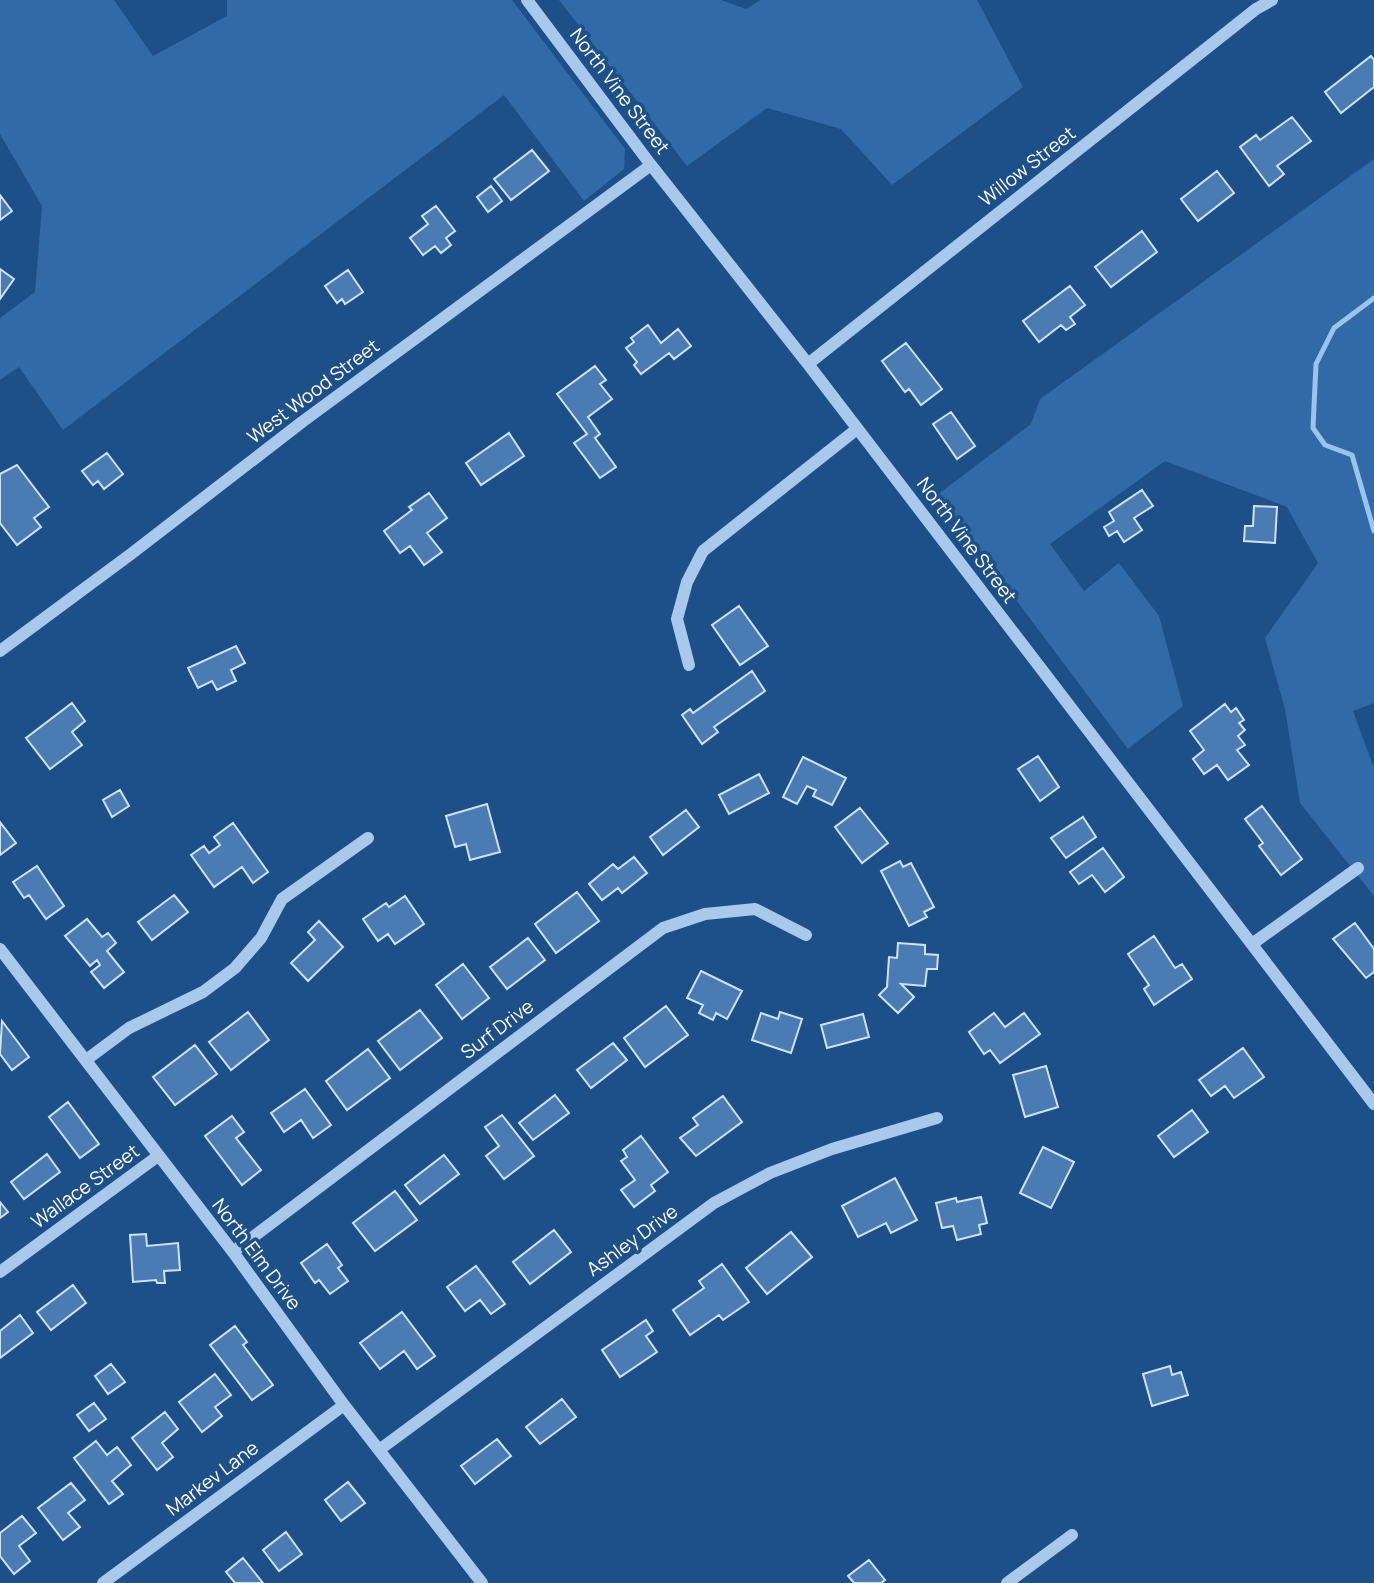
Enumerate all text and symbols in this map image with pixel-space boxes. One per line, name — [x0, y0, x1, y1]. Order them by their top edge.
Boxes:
street label: North Vine Street — [564, 23, 676, 159]
street label: Willow Street — [973, 120, 1081, 212]
street label: West Wood Street — [242, 333, 384, 449]
street label: North Vine Street — [911, 472, 1023, 608]
street label: Surf Drive — [455, 993, 539, 1065]
street label: Wallace Street — [26, 1138, 144, 1234]
street label: North Elm Drive — [206, 1193, 308, 1315]
street label: Ashley Drive — [581, 1198, 683, 1282]
street label: Markev Lane — [161, 1435, 263, 1521]

